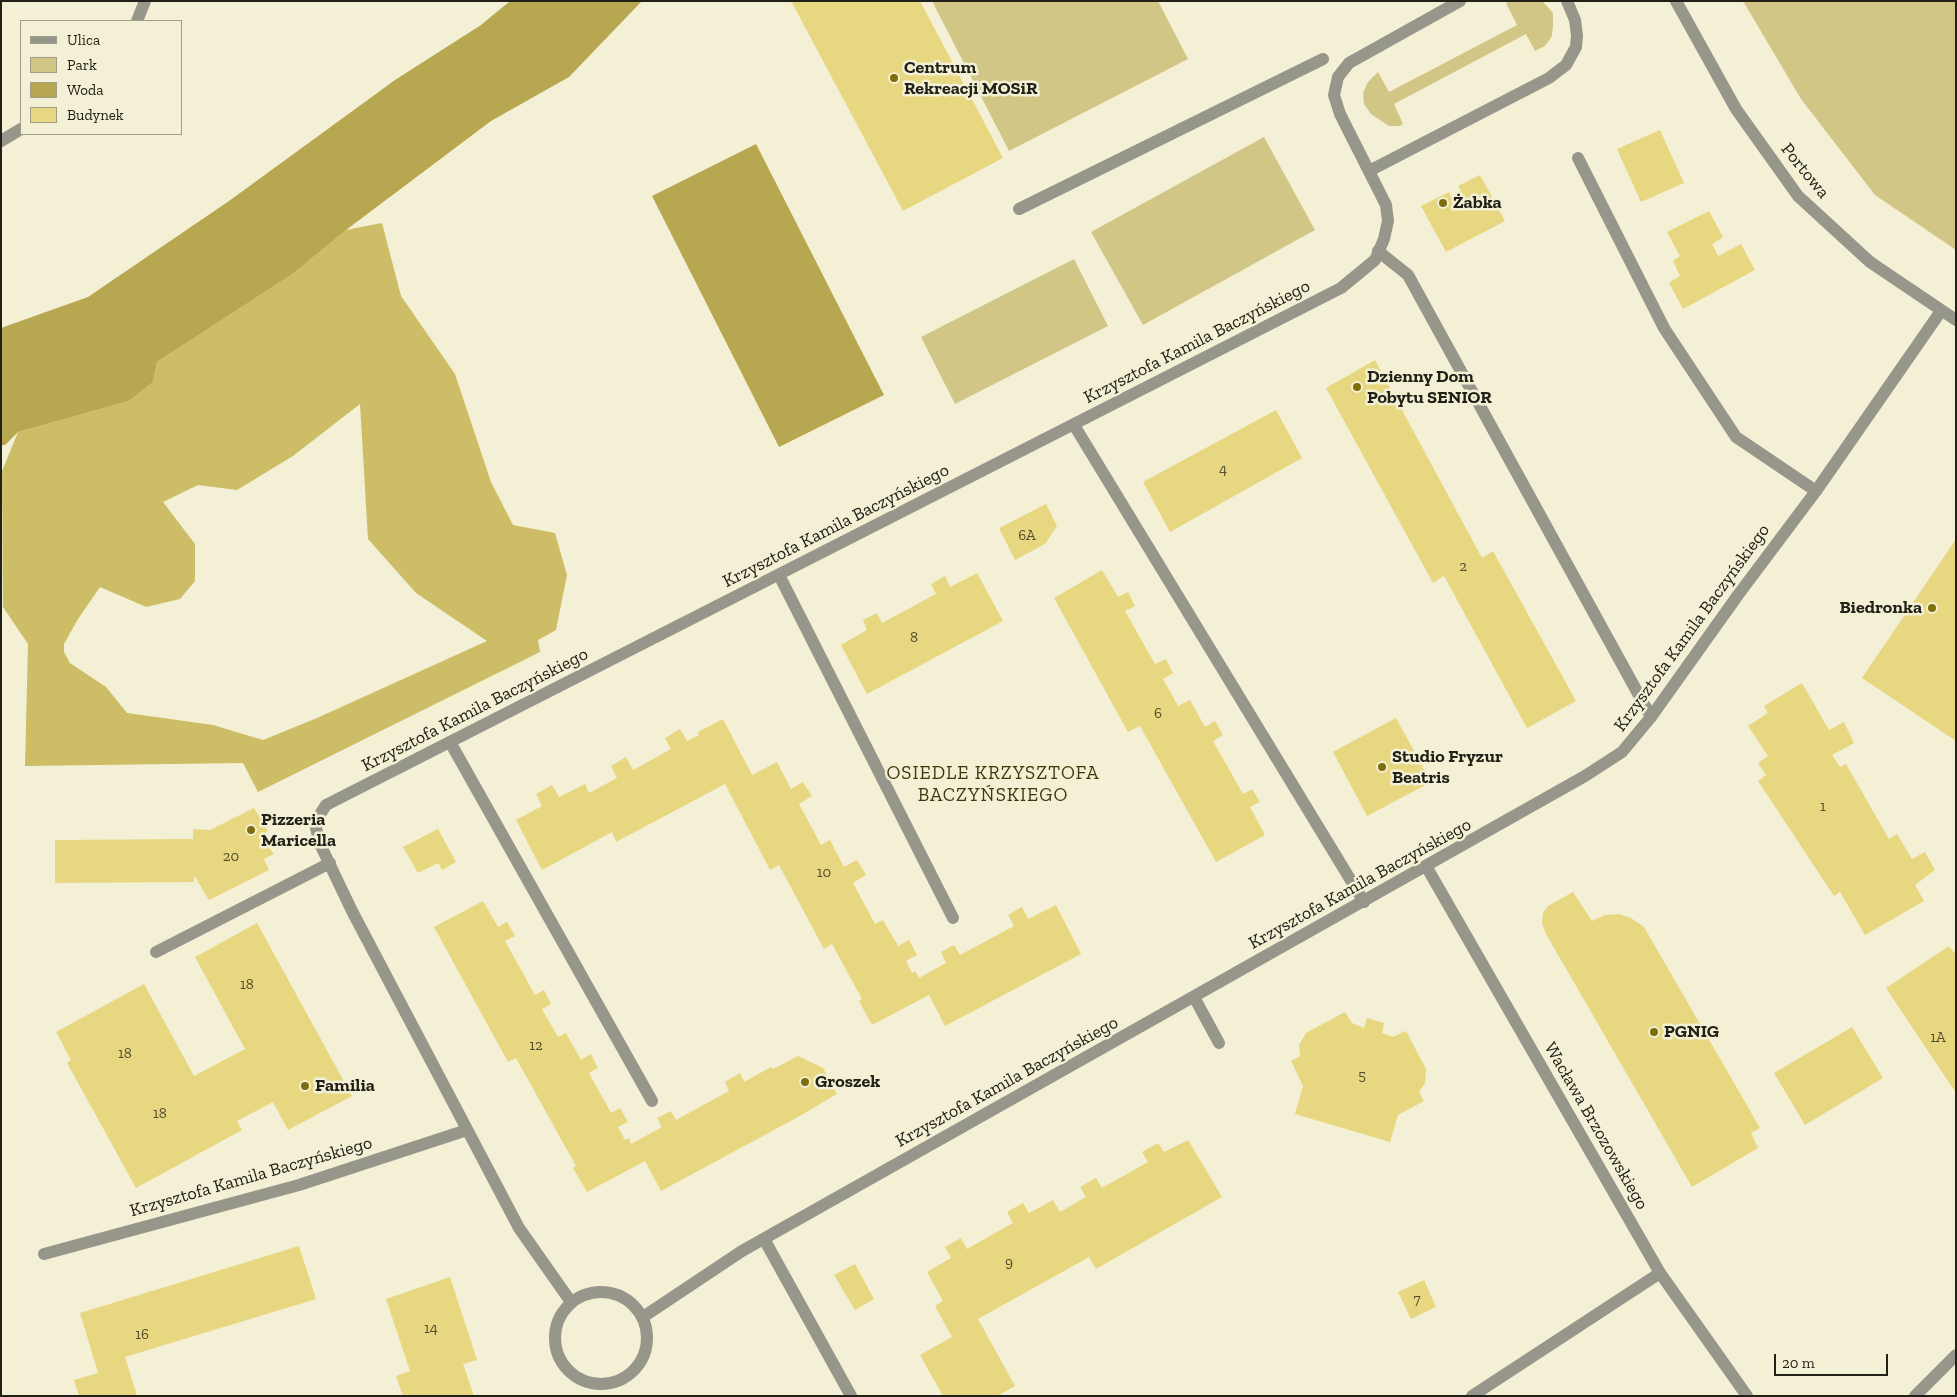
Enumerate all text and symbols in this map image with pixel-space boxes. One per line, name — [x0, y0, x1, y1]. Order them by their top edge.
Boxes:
legend — [20, 20, 182, 135]
text: Ulica — [67, 31, 100, 49]
text: Park — [67, 56, 97, 74]
place label: Centrum Rekreacji MOSiR — [904, 57, 1037, 100]
marker: Centrum Rekreacji MOSiR — [888, 72, 900, 84]
text: Woda — [67, 81, 104, 99]
text: Budynek — [67, 106, 124, 124]
street label: Portowa — [1776, 139, 1834, 203]
place label: Żabka — [1453, 192, 1502, 214]
marker: Żabka — [1437, 197, 1449, 209]
street label: Krzysztofa Kamila Baczyńskiego — [1080, 275, 1314, 409]
place label: Dzienny Dom Pobytu SENIOR — [1367, 366, 1492, 408]
marker: Dzienny Dom Pobytu SENIOR — [1351, 381, 1363, 393]
street label: Krzysztofa Kamila Baczyńskiego — [719, 459, 953, 593]
house number: 4 — [1219, 461, 1227, 479]
street label: Krzysztofa Kamila Baczyńskiego — [1610, 520, 1774, 736]
house number: 6A — [1018, 527, 1036, 545]
house number: 2 — [1459, 558, 1467, 576]
place label: Biedronka — [1839, 597, 1922, 619]
marker: Biedronka — [1926, 602, 1938, 614]
house number: 8 — [910, 629, 918, 647]
street label: Krzysztofa Kamila Baczyńskiego — [358, 643, 592, 777]
house number: 6 — [1154, 705, 1162, 723]
place label: Studio Fryzur Beatris — [1392, 746, 1503, 789]
marker: Studio Fryzur Beatris — [1376, 761, 1388, 773]
district label: OSIEDLE KRZYSZTOFA BACZYŃSKIEGO — [884, 763, 1102, 807]
house number: 1 — [1820, 798, 1826, 816]
place label: Pizzeria Maricella — [261, 809, 336, 852]
street label: Krzysztofa Kamila Baczyńskiego — [1245, 814, 1475, 954]
marker: Pizzeria Maricella — [245, 824, 257, 836]
house number: 20 — [223, 848, 239, 866]
house number: 10 — [817, 864, 831, 882]
house number: 18 — [240, 976, 254, 994]
street label: Krzysztofa Kamila Baczyńskiego — [892, 1012, 1122, 1152]
place label: PGNIG — [1664, 1021, 1719, 1043]
marker: PGNIG — [1648, 1026, 1660, 1038]
house number: 1A — [1930, 1029, 1946, 1047]
house number: 12 — [529, 1037, 543, 1055]
street label: Wacława Brzozowskiego — [1539, 1038, 1653, 1214]
house number: 18 — [118, 1045, 132, 1063]
house number: 5 — [1358, 1067, 1366, 1085]
place label: Groszek — [815, 1071, 880, 1093]
place label: Familia — [315, 1075, 375, 1097]
marker: Groszek — [799, 1076, 811, 1088]
marker: Familia — [299, 1080, 311, 1092]
house number: 18 — [153, 1105, 167, 1123]
street label: Krzysztofa Kamila Baczyńskiego — [127, 1132, 375, 1222]
house number: 9 — [1005, 1254, 1013, 1272]
house number: 7 — [1413, 1291, 1421, 1309]
house number: 14 — [424, 1320, 438, 1338]
house number: 16 — [135, 1326, 149, 1344]
scale bar — [1777, 1344, 1891, 1376]
text: 20 m — [1782, 1354, 1815, 1372]

